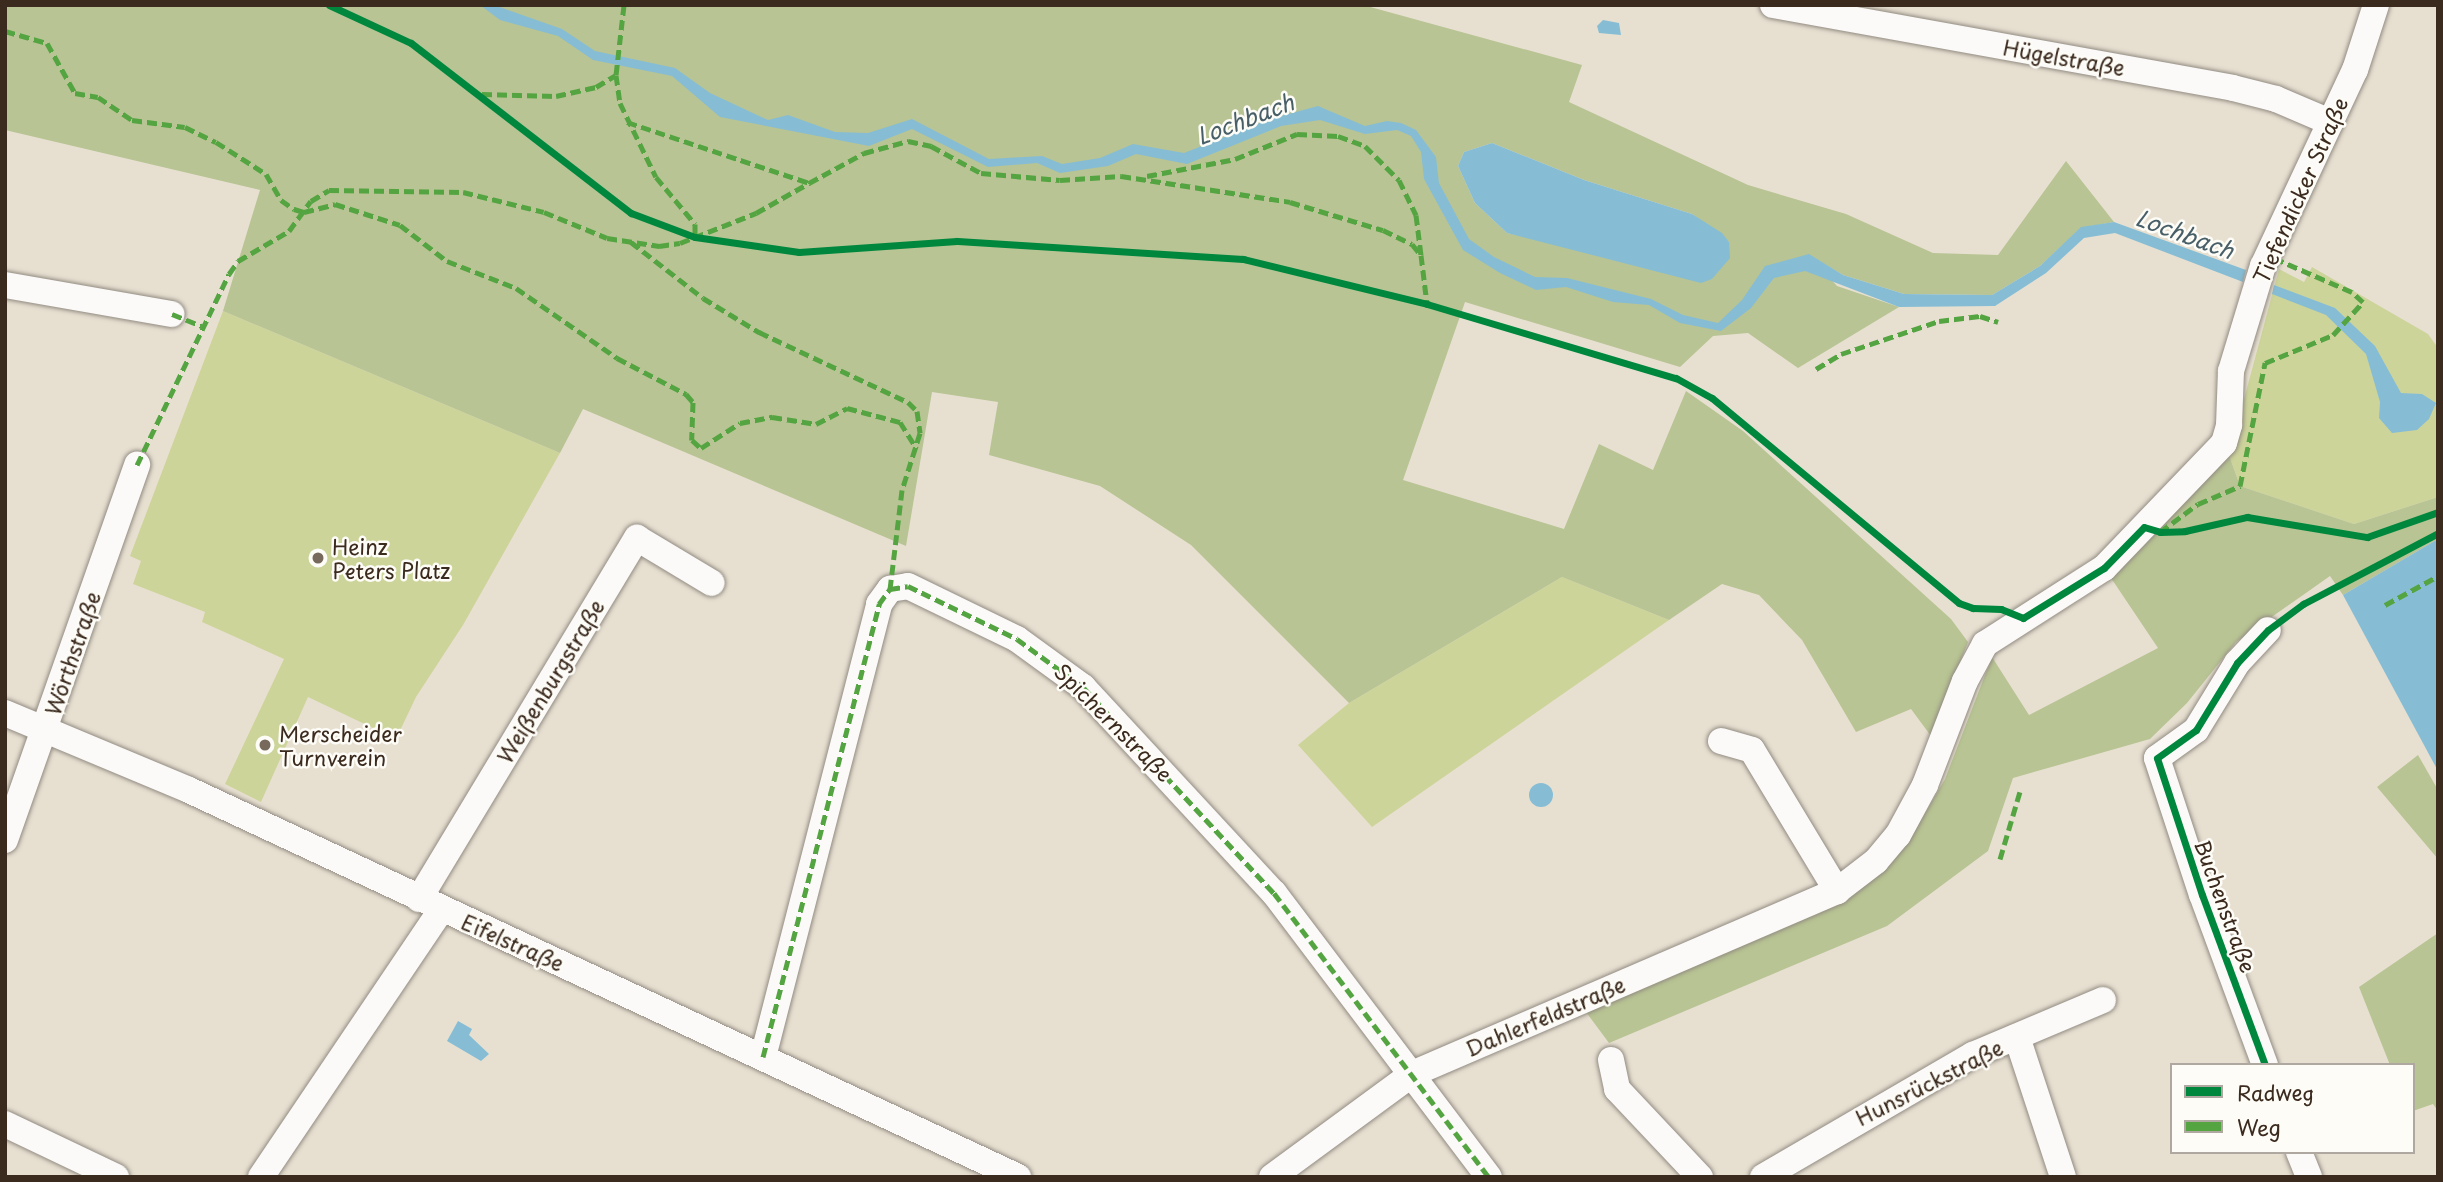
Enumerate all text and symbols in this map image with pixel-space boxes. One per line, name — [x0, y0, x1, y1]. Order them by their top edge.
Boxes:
street label: Hügelstraße — [2001, 34, 2127, 80]
water label: Lochbach — [1192, 88, 1298, 150]
street label: Tiefendicker Straße — [2247, 93, 2353, 287]
water label: Lochbach — [2132, 204, 2238, 264]
place label: Heinz Peters Platz — [332, 533, 451, 583]
marker: Heinz Peters Platz — [310, 550, 326, 566]
street label: Wörthstraße — [39, 588, 105, 718]
street label: Weißenburgstraße — [491, 595, 609, 767]
street label: Spichernstraße — [1050, 658, 1178, 786]
place label: Merscheider Turnverein — [279, 720, 402, 770]
marker: Merscheider Turnverein — [257, 737, 273, 753]
street label: Buchenstraße — [2190, 836, 2262, 976]
street label: Eifelstraße — [458, 908, 568, 976]
street label: Dahlerfeldstraße — [1461, 971, 1629, 1061]
street label: Hunsrückstraße — [1851, 1034, 2007, 1130]
legend — [2170, 1063, 2415, 1154]
text: Radweg — [2237, 1076, 2314, 1108]
text: Weg — [2237, 1111, 2281, 1143]

